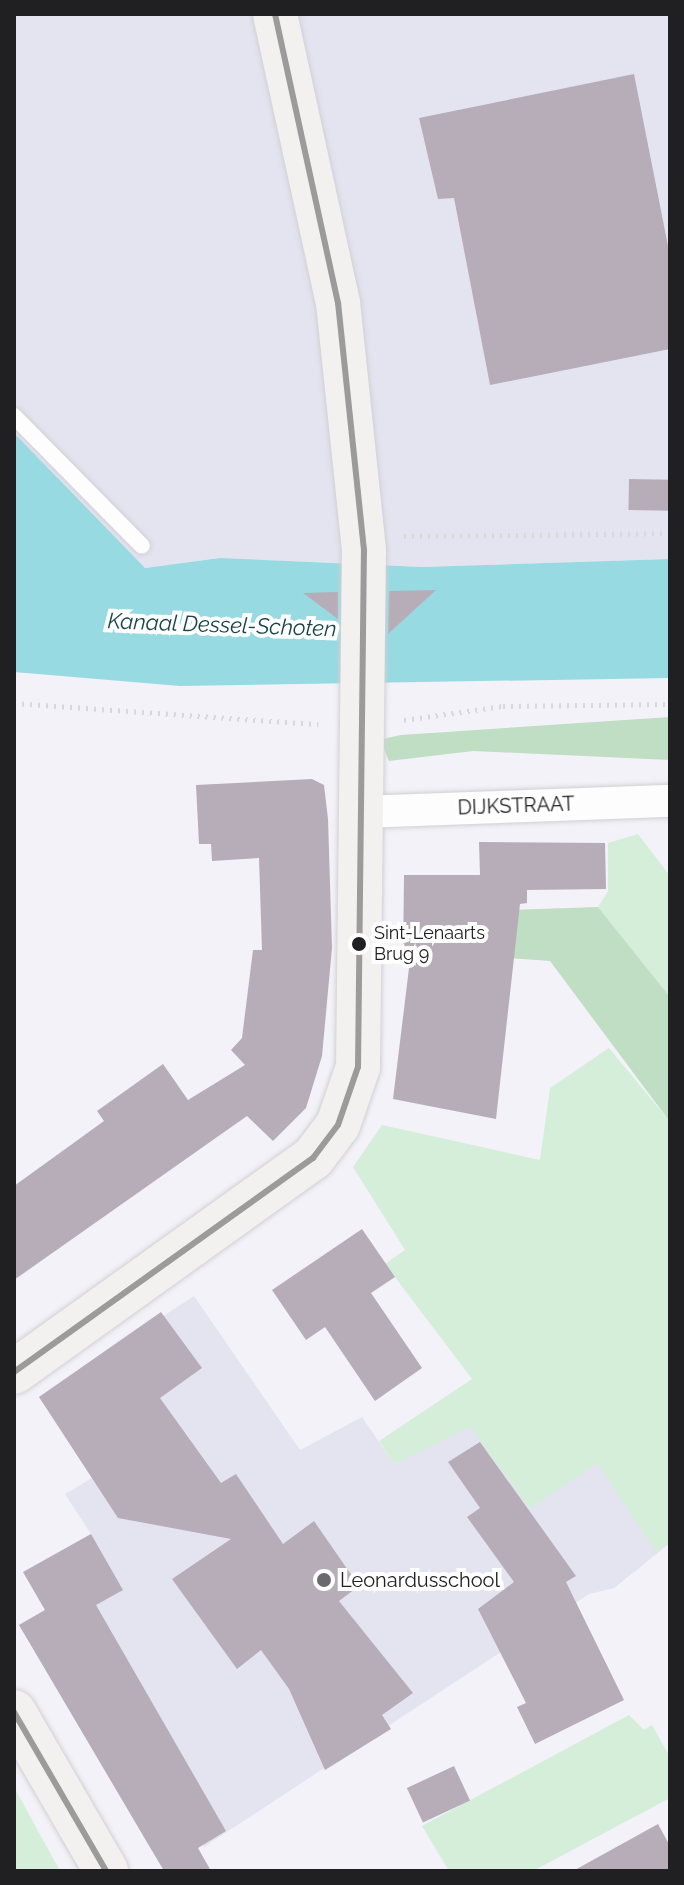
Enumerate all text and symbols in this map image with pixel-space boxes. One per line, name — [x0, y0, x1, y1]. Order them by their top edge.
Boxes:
water label: Kanaal Dessel-Schoten — [107, 608, 337, 642]
street label: DIJKSTRAAT — [457, 792, 575, 820]
place label: Sint-Lenaarts Brug 9 — [374, 923, 485, 966]
marker: Sint-Lenaarts Brug 9 — [351, 936, 367, 952]
place label: Leonardusschool — [340, 1568, 500, 1592]
marker: Leonardusschool — [315, 1571, 333, 1589]

